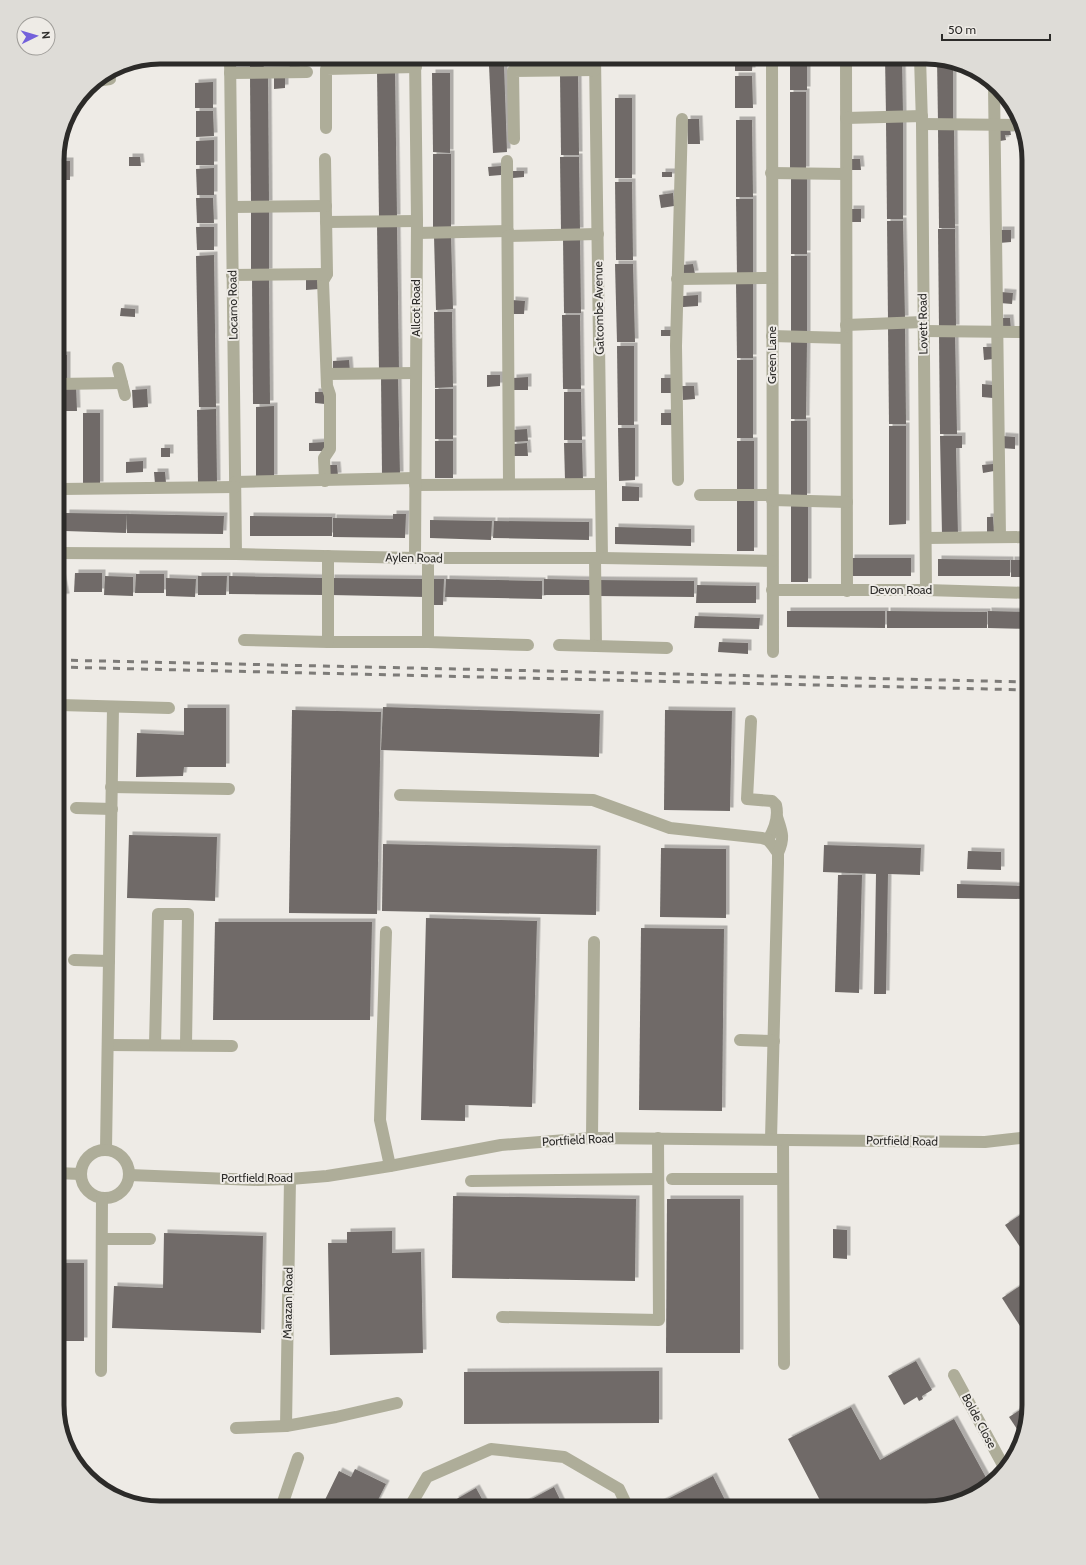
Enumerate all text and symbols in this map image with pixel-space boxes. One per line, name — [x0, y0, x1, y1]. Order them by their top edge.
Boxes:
north arrow — [16, 16, 56, 56]
scale bar — [942, 16, 1050, 42]
text: 50 m — [948, 22, 976, 37]
text: N — [39, 31, 53, 40]
street label: Gatcombe Avenue — [590, 261, 607, 355]
street label: Locarno Road — [224, 270, 241, 340]
street label: Allcot Road — [408, 279, 423, 337]
street label: Lovett Road — [914, 293, 931, 355]
street label: Green Lane — [764, 326, 779, 384]
street label: Aylen Road — [385, 550, 443, 565]
street label: Devon Road — [870, 582, 932, 597]
street label: Portfield Road — [542, 1130, 614, 1149]
street label: Portfield Road — [866, 1132, 938, 1149]
street label: Portfield Road — [221, 1170, 293, 1185]
street label: Marazan Road — [279, 1267, 296, 1339]
street label: Bolde Close — [959, 1391, 1000, 1451]

